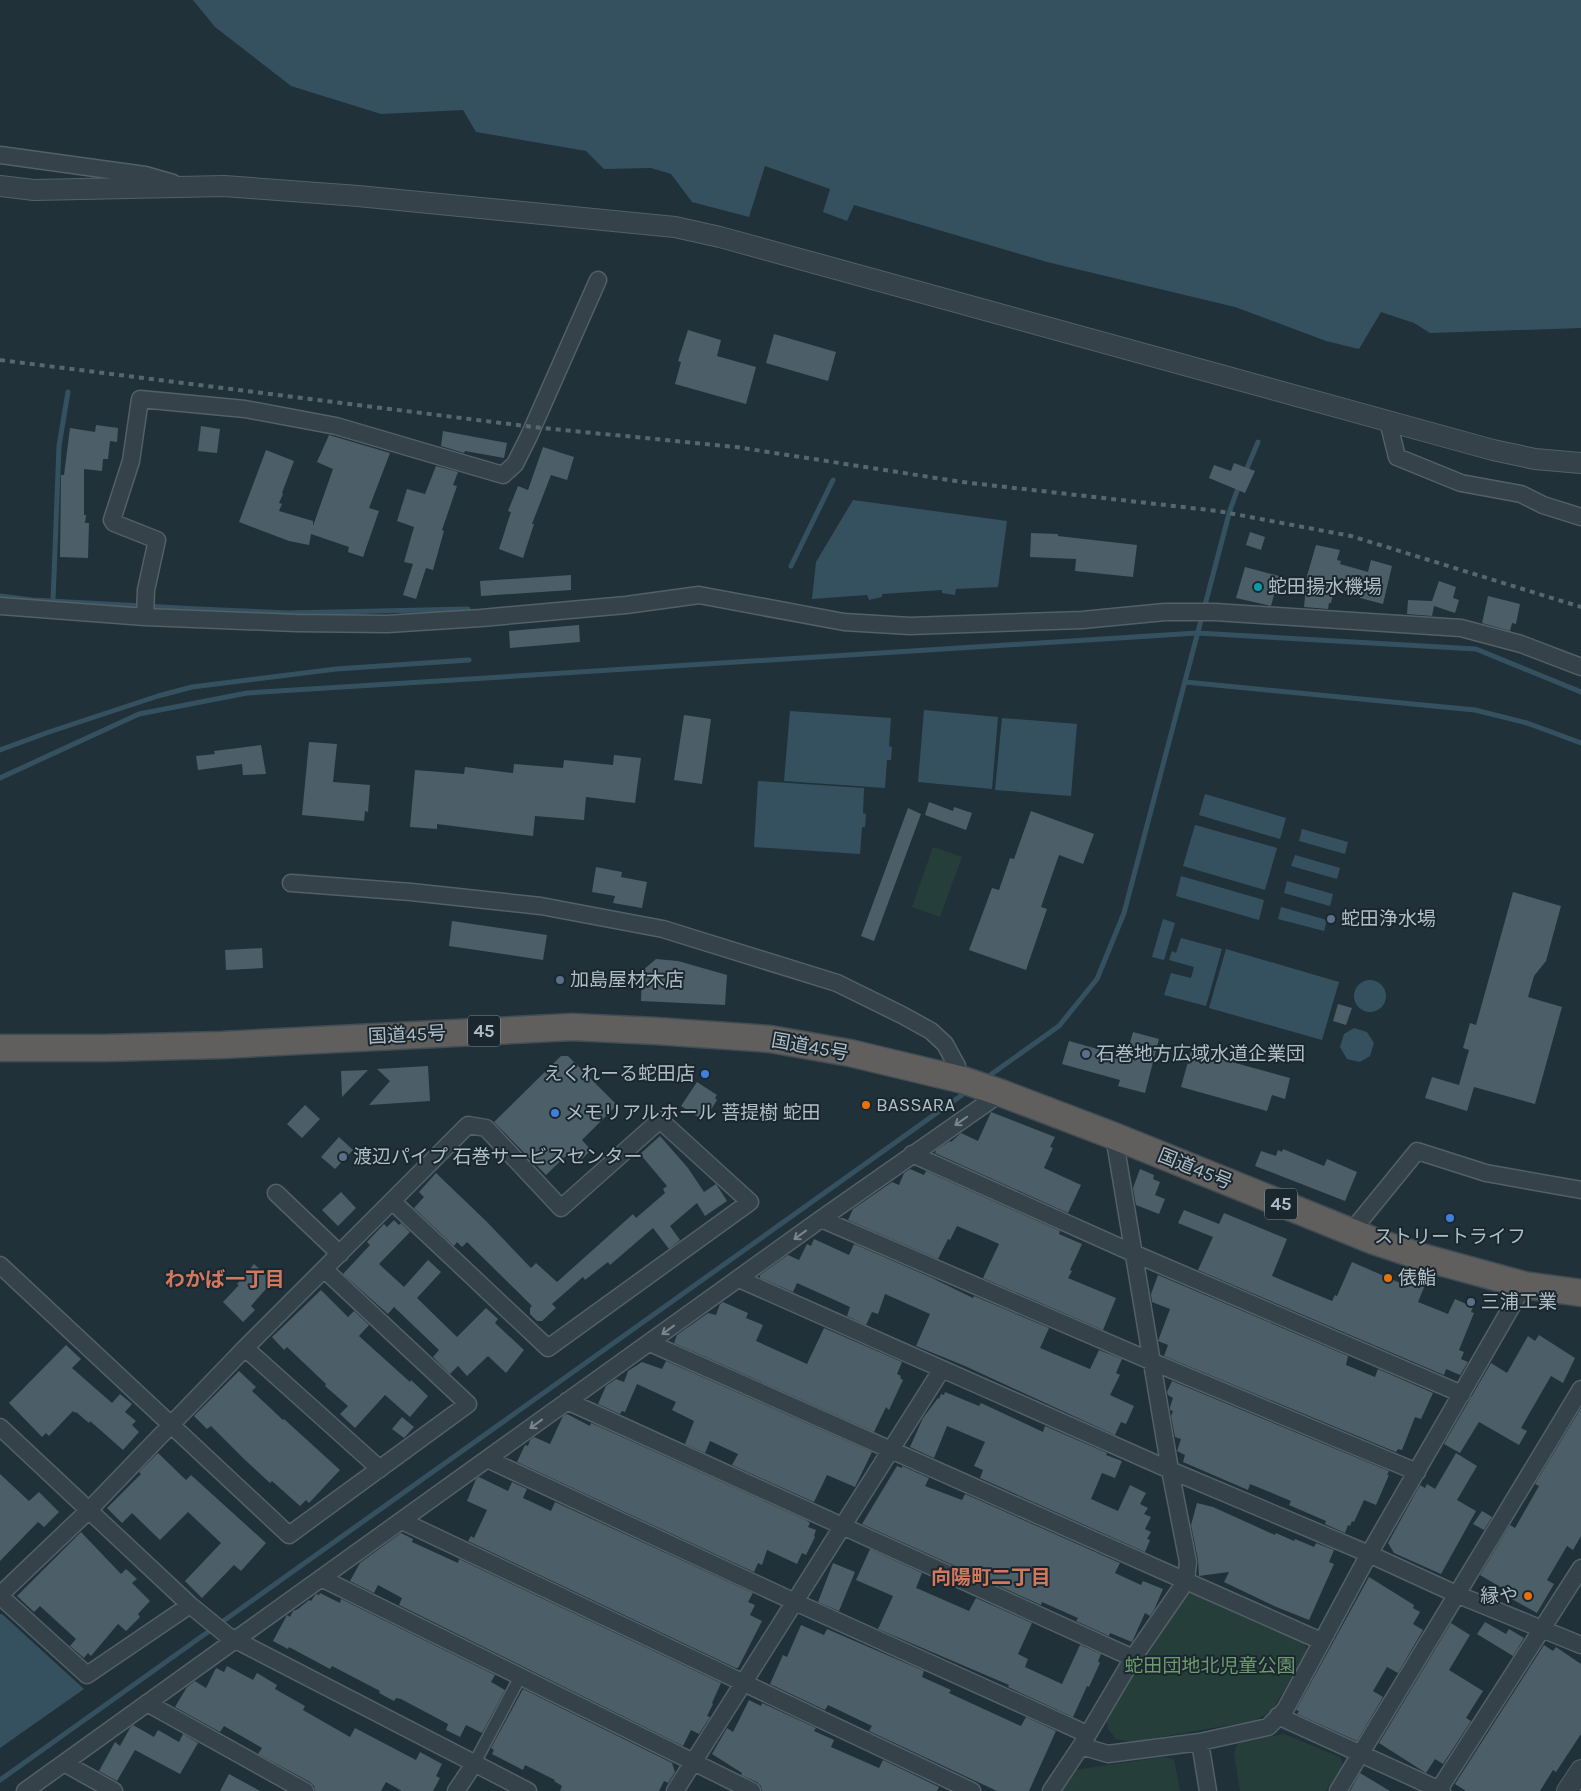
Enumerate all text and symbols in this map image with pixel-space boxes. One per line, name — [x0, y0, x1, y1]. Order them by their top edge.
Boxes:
place label: 蛇田揚水機場 — [1268, 576, 1382, 598]
marker: 蛇田揚水機場 — [1252, 581, 1264, 593]
place label: 蛇田浄水場 — [1341, 908, 1436, 930]
marker: 蛇田浄水場 — [1325, 913, 1337, 925]
place label: 加島屋材木店 — [570, 969, 684, 991]
marker: 加島屋材木店 — [554, 974, 566, 986]
road number: 45 — [468, 1016, 500, 1046]
street label: 国道45号 — [367, 1022, 447, 1048]
street label: 国道45号 — [770, 1029, 850, 1065]
place label: 石巻地方広域水道企業団 — [1096, 1043, 1305, 1065]
marker: 石巻地方広域水道企業団 — [1080, 1048, 1092, 1060]
place label: えくれーる蛇田店 — [544, 1063, 695, 1085]
marker: えくれーる蛇田店 — [699, 1068, 711, 1080]
place label: BASSARA — [876, 1094, 955, 1116]
marker: BASSARA — [860, 1099, 872, 1111]
place label: メモリアルホール 菩提樹 蛇田 — [565, 1102, 821, 1124]
marker: メモリアルホール 菩提樹 蛇田 — [549, 1107, 561, 1119]
one-way arrow — [954, 1116, 968, 1126]
street label: 国道45号 — [1155, 1144, 1235, 1194]
place label: 渡辺パイプ 石巻サービスセンター — [353, 1146, 643, 1168]
marker: 渡辺パイプ 石巻サービスセンター — [337, 1151, 349, 1163]
road number: 45 — [1265, 1188, 1297, 1220]
marker: ストリートライフ — [1444, 1212, 1456, 1224]
place label: ストリートライフ — [1374, 1226, 1526, 1248]
one-way arrow — [794, 1229, 807, 1240]
place label: 俵鮨 — [1398, 1267, 1436, 1289]
district label: わかば一丁目 — [165, 1268, 285, 1291]
marker: 俵鮨 — [1382, 1272, 1394, 1284]
place label: 三浦工業 — [1481, 1291, 1557, 1313]
marker: 三浦工業 — [1465, 1296, 1477, 1308]
one-way arrow — [661, 1325, 675, 1335]
one-way arrow — [529, 1419, 543, 1429]
district label: 向陽町二丁目 — [931, 1566, 1051, 1589]
place label: 縁や — [1480, 1585, 1518, 1607]
marker: 縁や — [1522, 1590, 1534, 1602]
park label: 蛇田団地北児童公園 — [1124, 1655, 1296, 1677]

